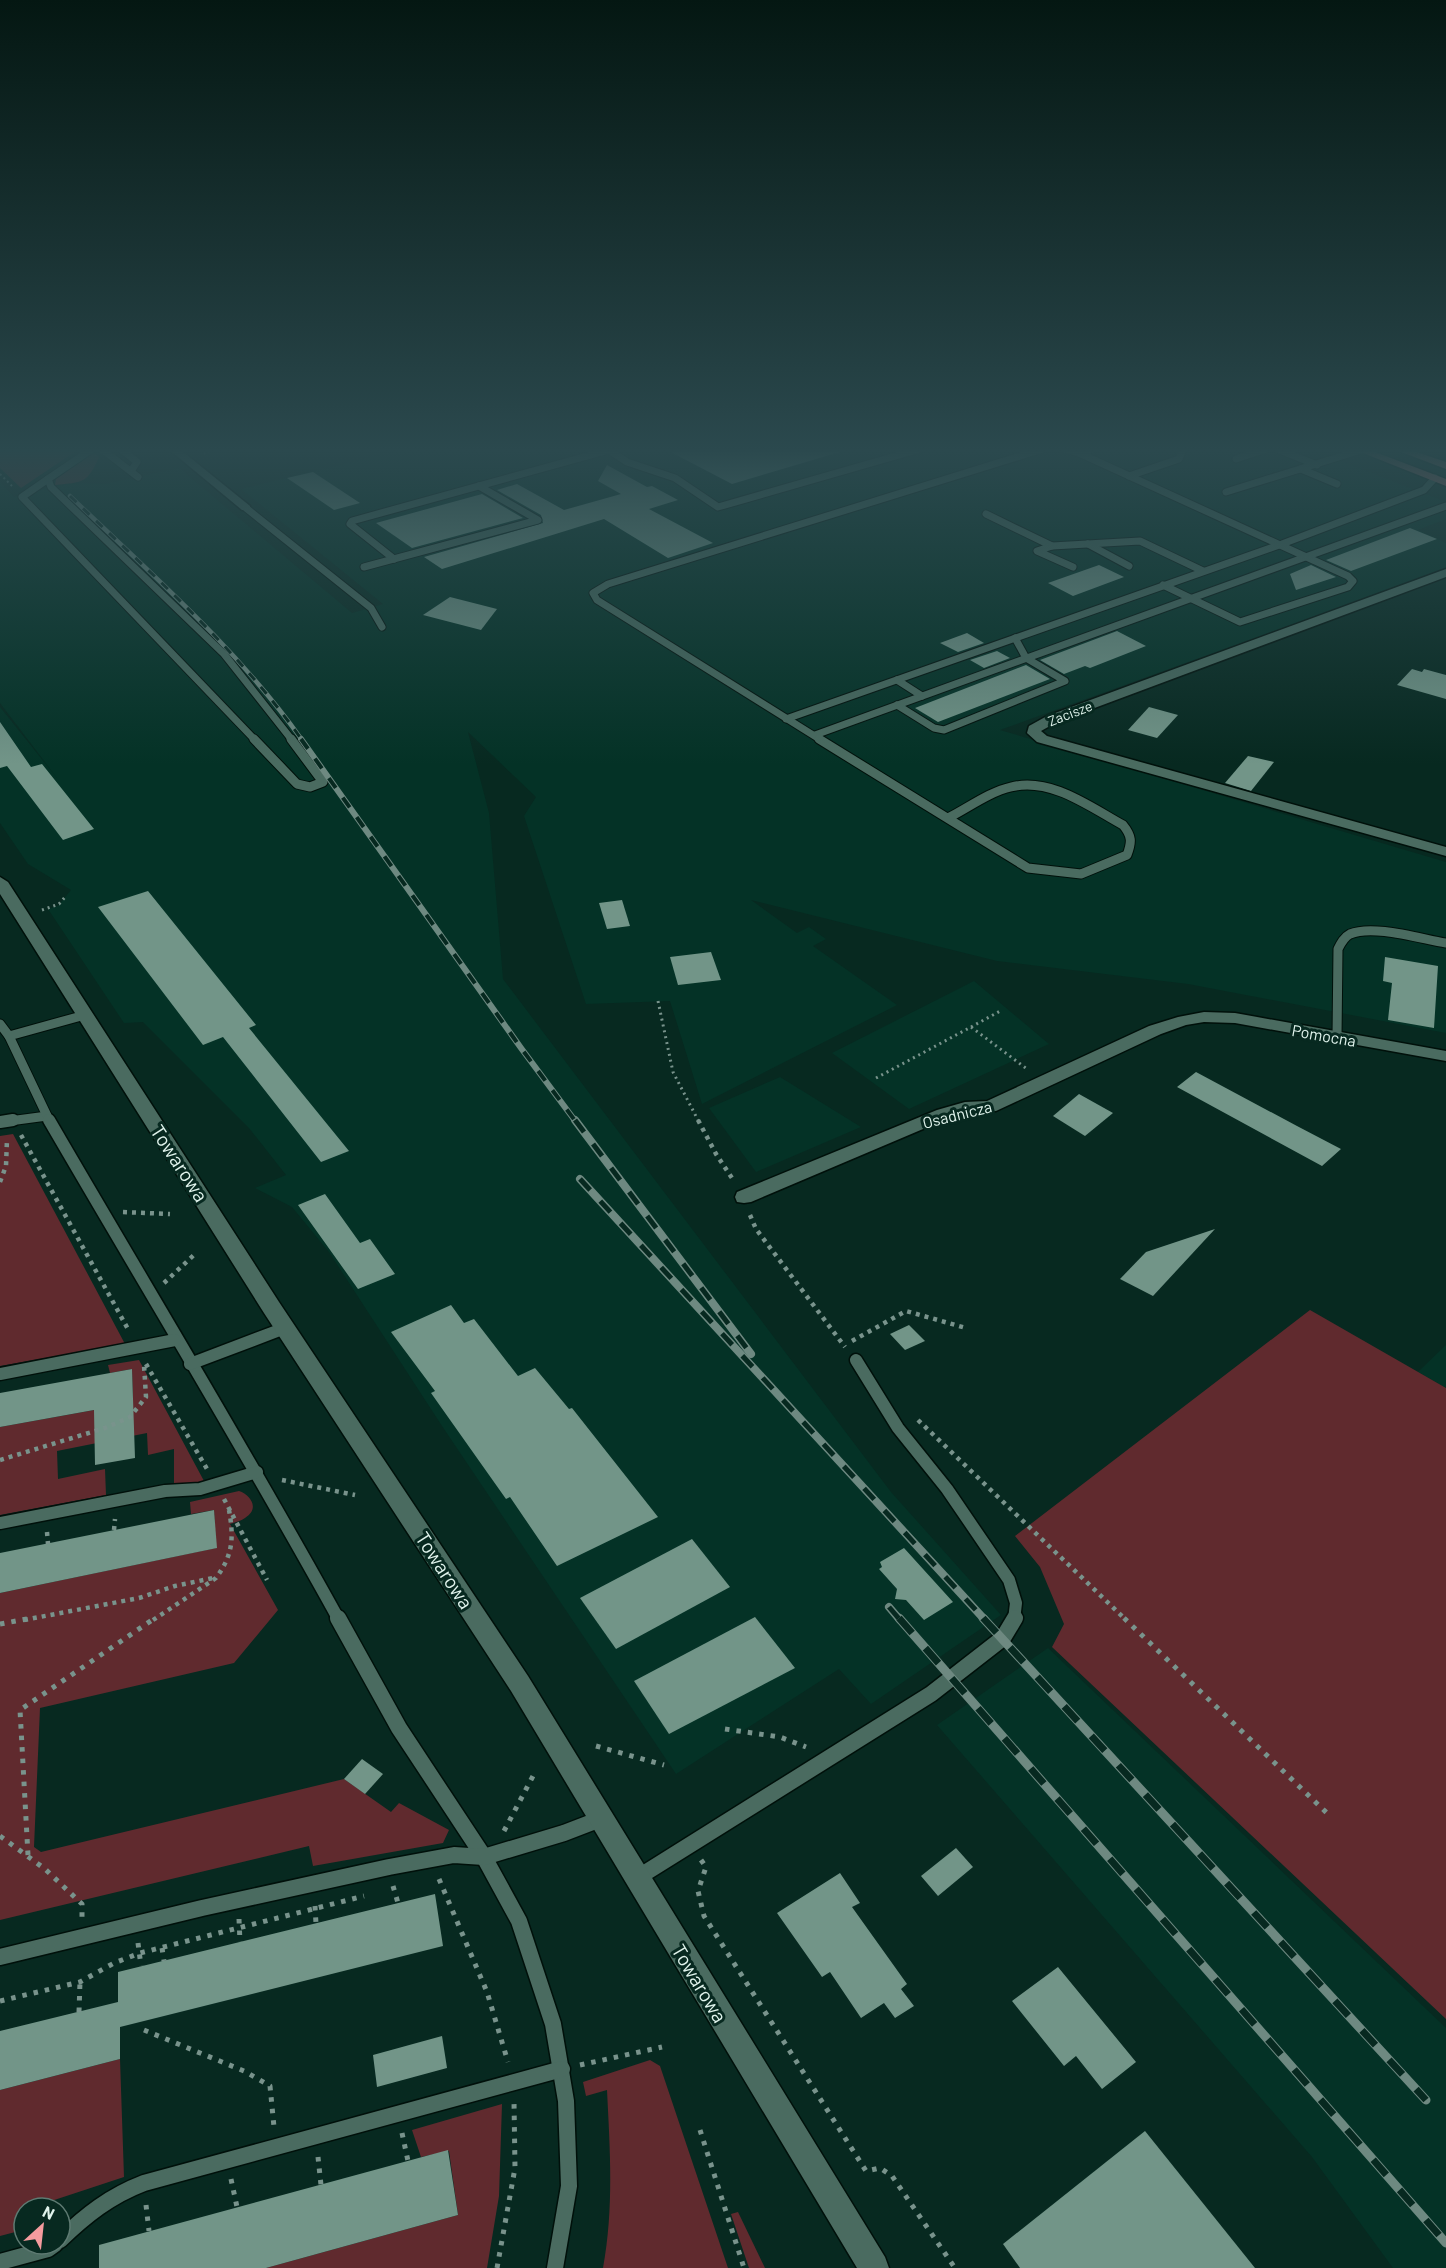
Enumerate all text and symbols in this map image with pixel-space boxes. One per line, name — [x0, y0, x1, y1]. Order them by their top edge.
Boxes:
street label: Zacisze — [1045, 697, 1095, 729]
street label: Pomocna — [1290, 1020, 1358, 1050]
street label: Osadnicza — [920, 1096, 994, 1132]
street label: Towarowa — [146, 1120, 214, 1206]
street label: Towarowa — [411, 1527, 479, 1613]
street label: Towarowa — [667, 1940, 733, 2026]
north arrow — [12, 2196, 72, 2256]
text: N — [40, 2201, 58, 2223]

